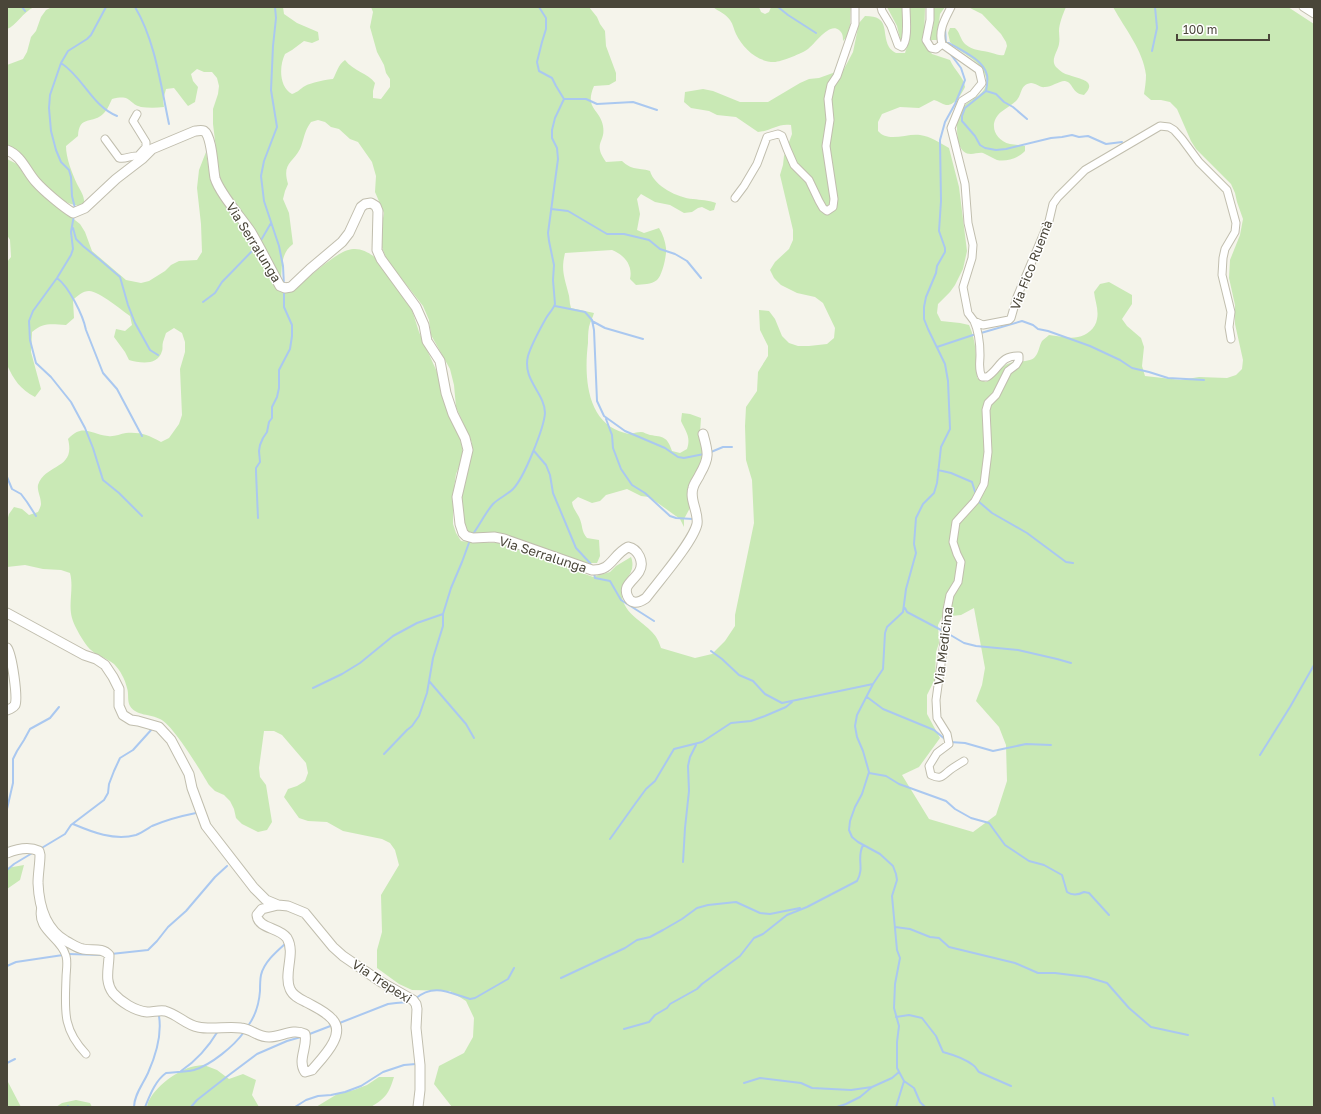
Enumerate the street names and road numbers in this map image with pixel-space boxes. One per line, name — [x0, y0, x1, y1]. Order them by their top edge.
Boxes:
street label: Via Serralunga — [223, 199, 285, 285]
street label: Via Fico Ruemà — [1007, 218, 1055, 312]
street label: Via Serralunga — [497, 532, 589, 576]
street label: Via Medicina — [930, 606, 956, 686]
street label: Via Trepexi — [349, 956, 415, 1006]

